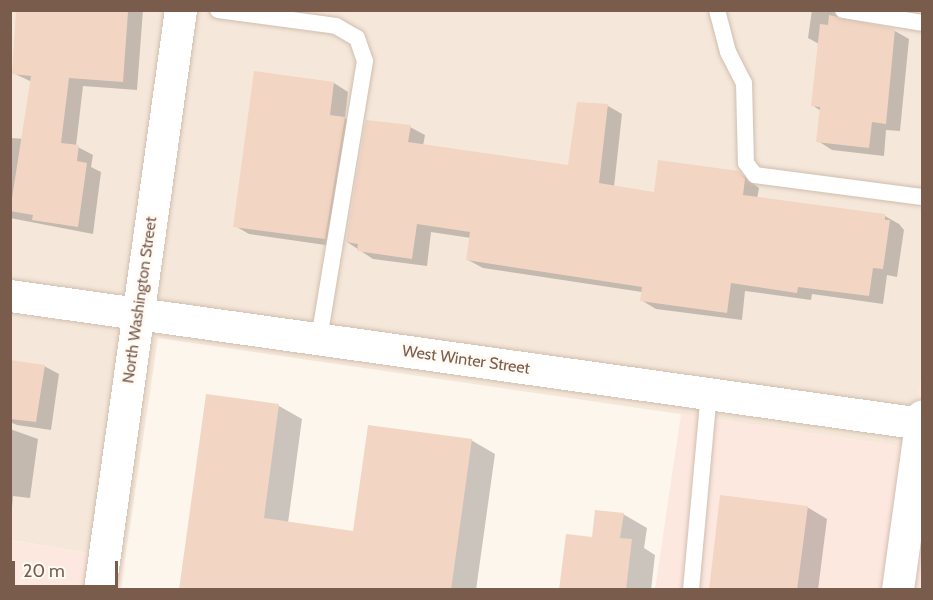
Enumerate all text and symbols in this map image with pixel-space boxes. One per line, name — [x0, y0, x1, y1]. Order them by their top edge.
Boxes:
street label: North Washington Street — [119, 215, 161, 385]
street label: West Winter Street — [401, 342, 531, 378]
scale bar — [15, 549, 122, 587]
text: 20 m — [23, 560, 65, 582]

